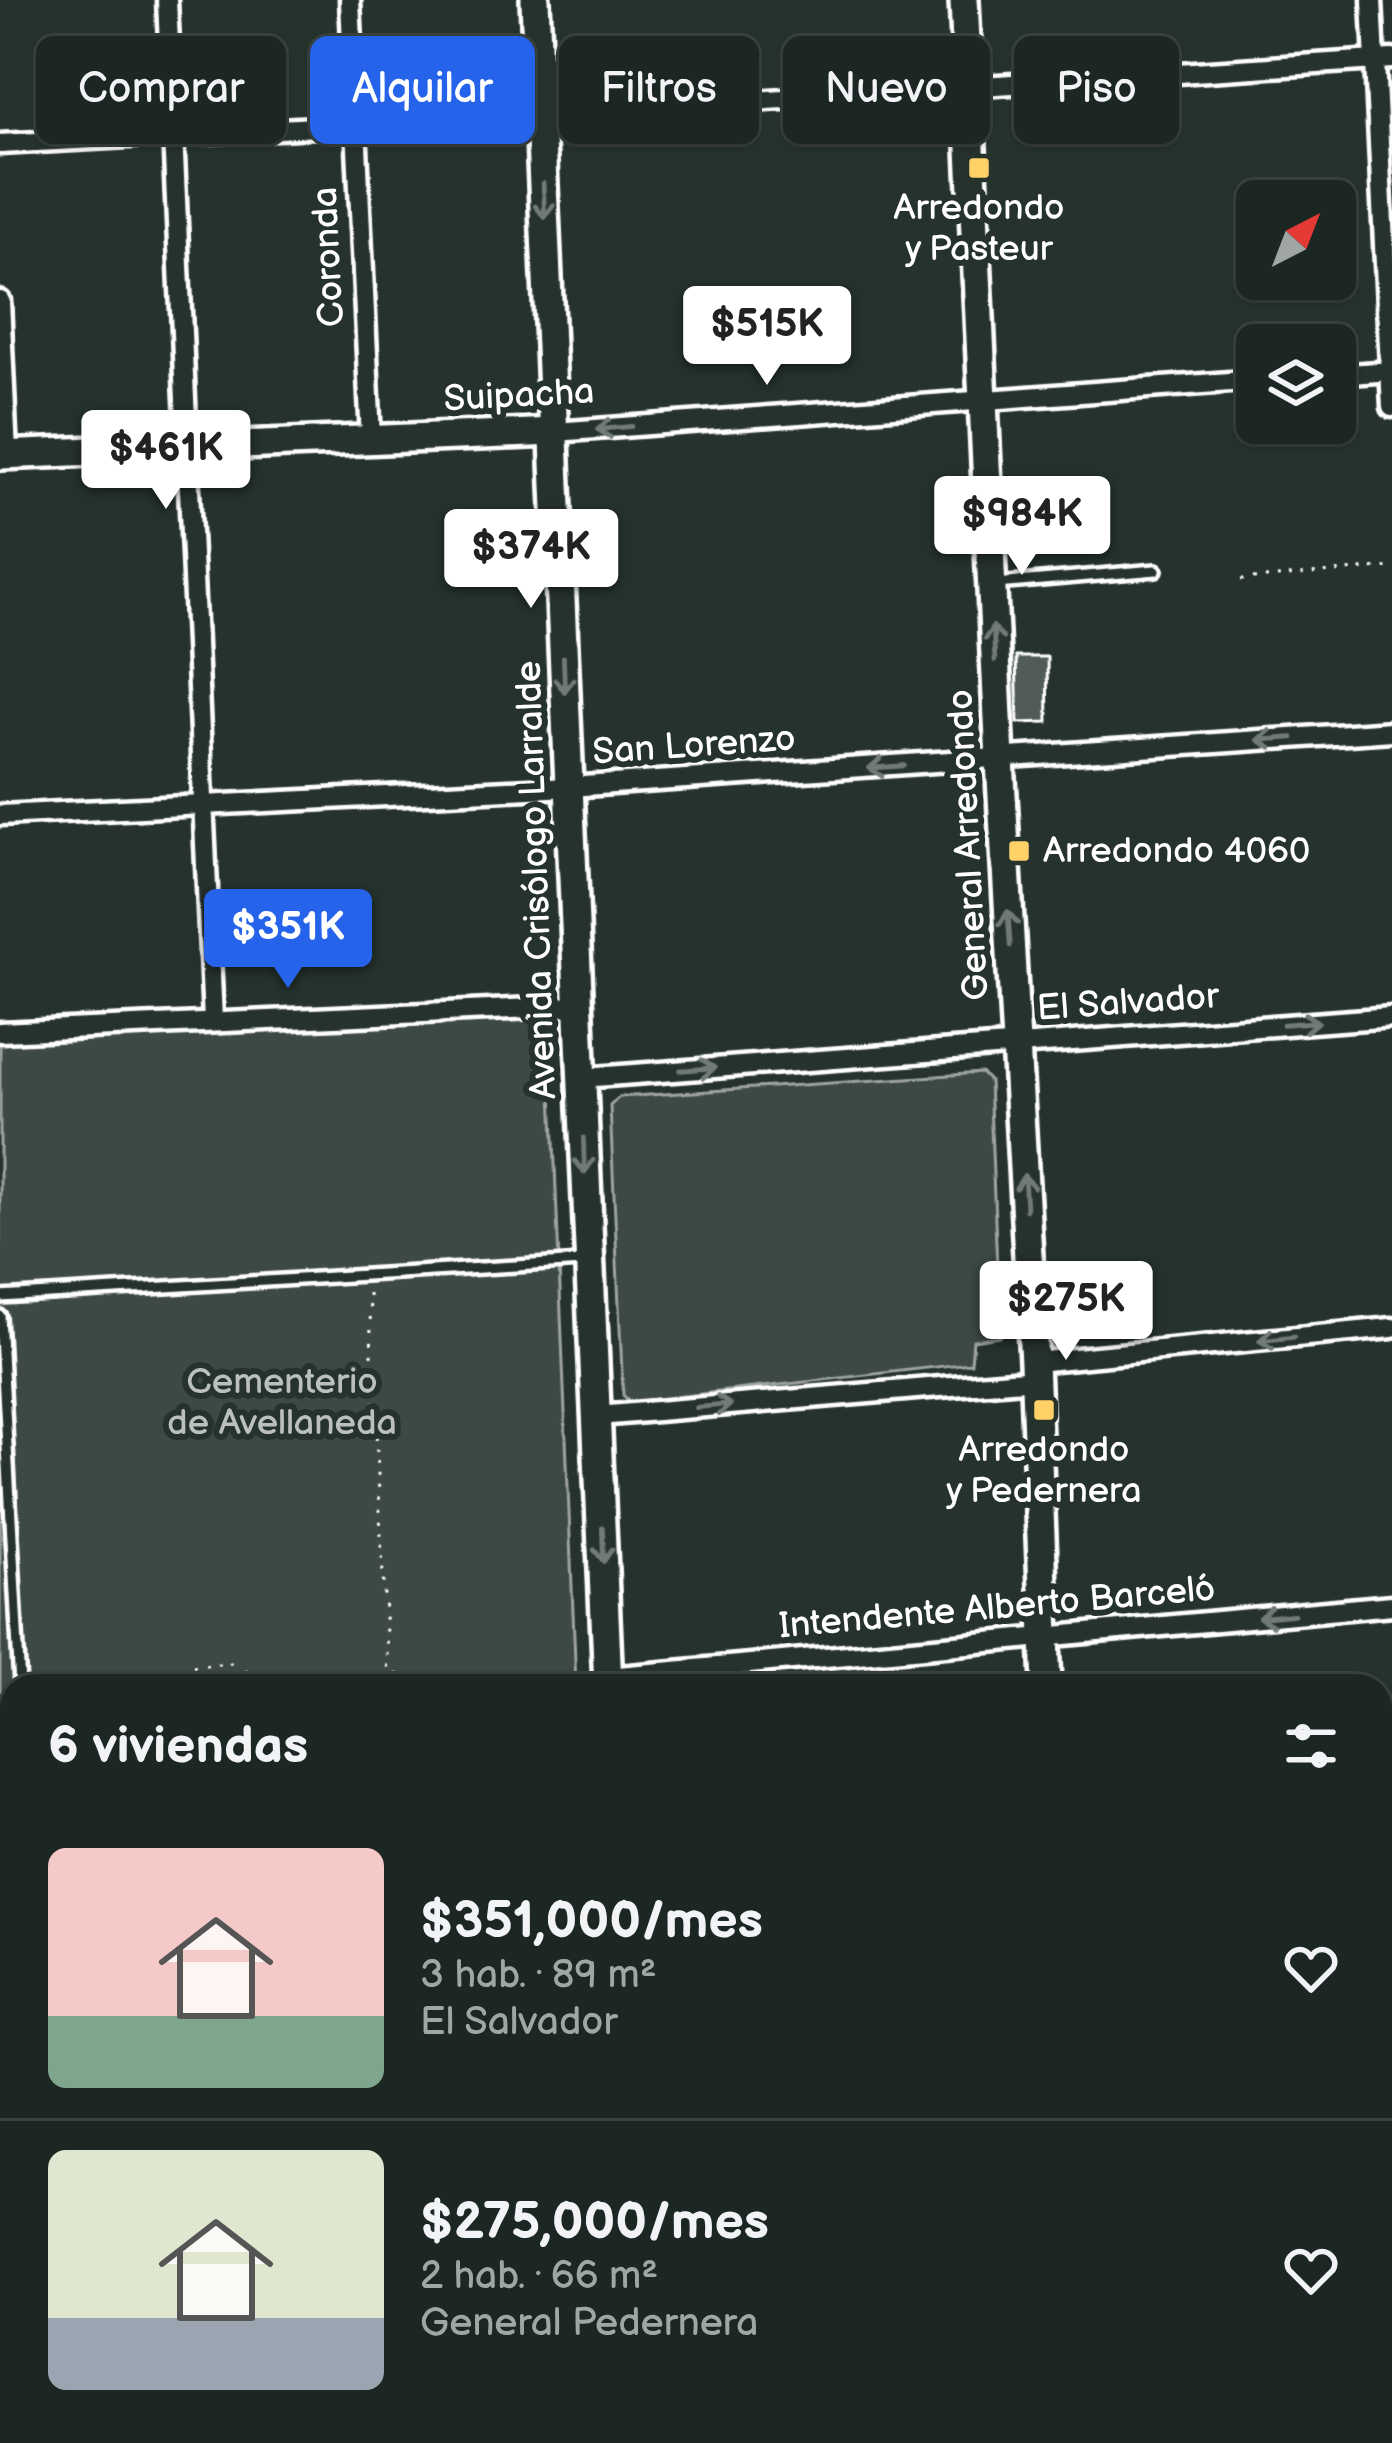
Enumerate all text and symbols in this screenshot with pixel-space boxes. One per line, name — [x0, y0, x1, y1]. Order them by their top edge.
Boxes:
chip: Comprar — [36, 36, 286, 144]
chip: Alquilar — [310, 36, 535, 144]
chip: Filtros — [559, 36, 759, 144]
chip: Nuevo — [783, 36, 990, 144]
chip: Piso — [1014, 36, 1179, 144]
marker: Arredondo y Pasteur — [966, 155, 992, 181]
north arrow — [1236, 180, 1356, 300]
map controls — [1236, 180, 1356, 444]
one-way arrow — [533, 181, 556, 220]
street label: Coronda — [304, 186, 354, 328]
place label: Arredondo y Pasteur — [893, 187, 1065, 271]
pin: $515K — [683, 286, 851, 388]
text: $515K — [710, 301, 824, 348]
button: layers — [1236, 324, 1356, 444]
street label: Suipacha — [443, 371, 595, 421]
pin: $461K — [82, 410, 250, 512]
one-way arrow — [595, 416, 634, 439]
text: $461K — [108, 425, 224, 472]
pin: $984K — [938, 476, 1106, 578]
text: $984K — [961, 491, 1083, 538]
pin: $374K — [447, 509, 615, 611]
text: $374K — [471, 524, 591, 571]
one-way arrow — [982, 624, 1005, 663]
one-way arrow — [553, 655, 576, 694]
street label: Avenida Crisólogo Larralde — [508, 660, 566, 1100]
street label: General Arredondo — [939, 688, 999, 1002]
street label: San Lorenzo — [591, 717, 797, 775]
one-way arrow — [1256, 728, 1295, 751]
one-way arrow — [867, 756, 906, 779]
place label: Arredondo 4060 — [1043, 830, 1310, 873]
marker: Arredondo 4060 — [1006, 838, 1032, 864]
pin: $351K — [204, 889, 372, 991]
text: $351K — [231, 904, 345, 951]
one-way arrow — [998, 909, 1021, 948]
street label: El Salvador — [1036, 975, 1221, 1031]
one-way arrow — [1281, 1012, 1320, 1035]
one-way arrow — [678, 1057, 717, 1080]
one-way arrow — [573, 1136, 596, 1175]
one-way arrow — [1013, 1173, 1036, 1212]
pin: $275K — [982, 1261, 1150, 1363]
text: $275K — [1007, 1276, 1125, 1323]
one-way arrow — [1257, 1328, 1296, 1351]
park label: Cementerio de Avellaneda — [167, 1361, 397, 1445]
one-way arrow — [694, 1394, 733, 1417]
marker: Arredondo y Pedernera — [1031, 1397, 1057, 1423]
place label: Arredondo y Pedernera — [945, 1429, 1142, 1513]
one-way arrow — [592, 1525, 615, 1564]
street label: Intendente Alberto Barceló — [777, 1568, 1217, 1648]
one-way arrow — [1257, 1605, 1296, 1628]
icon: filters — [1278, 1713, 1344, 1779]
text: 6 viviendas — [48, 1716, 308, 1777]
text: $351,000/mes — [420, 1891, 763, 1952]
icon: home — [144, 1896, 288, 2040]
icon: heart — [1278, 1935, 1344, 2001]
text: 3 hab. · 89 m² — [420, 1952, 657, 1999]
text: El Salvador — [420, 1999, 617, 2046]
text: $275,000/mes — [420, 2192, 769, 2253]
icon: home — [144, 2198, 288, 2342]
icon: heart — [1278, 2237, 1344, 2303]
text: 2 hab. · 66 m² — [420, 2253, 658, 2300]
text: General Pedernera — [420, 2300, 758, 2347]

